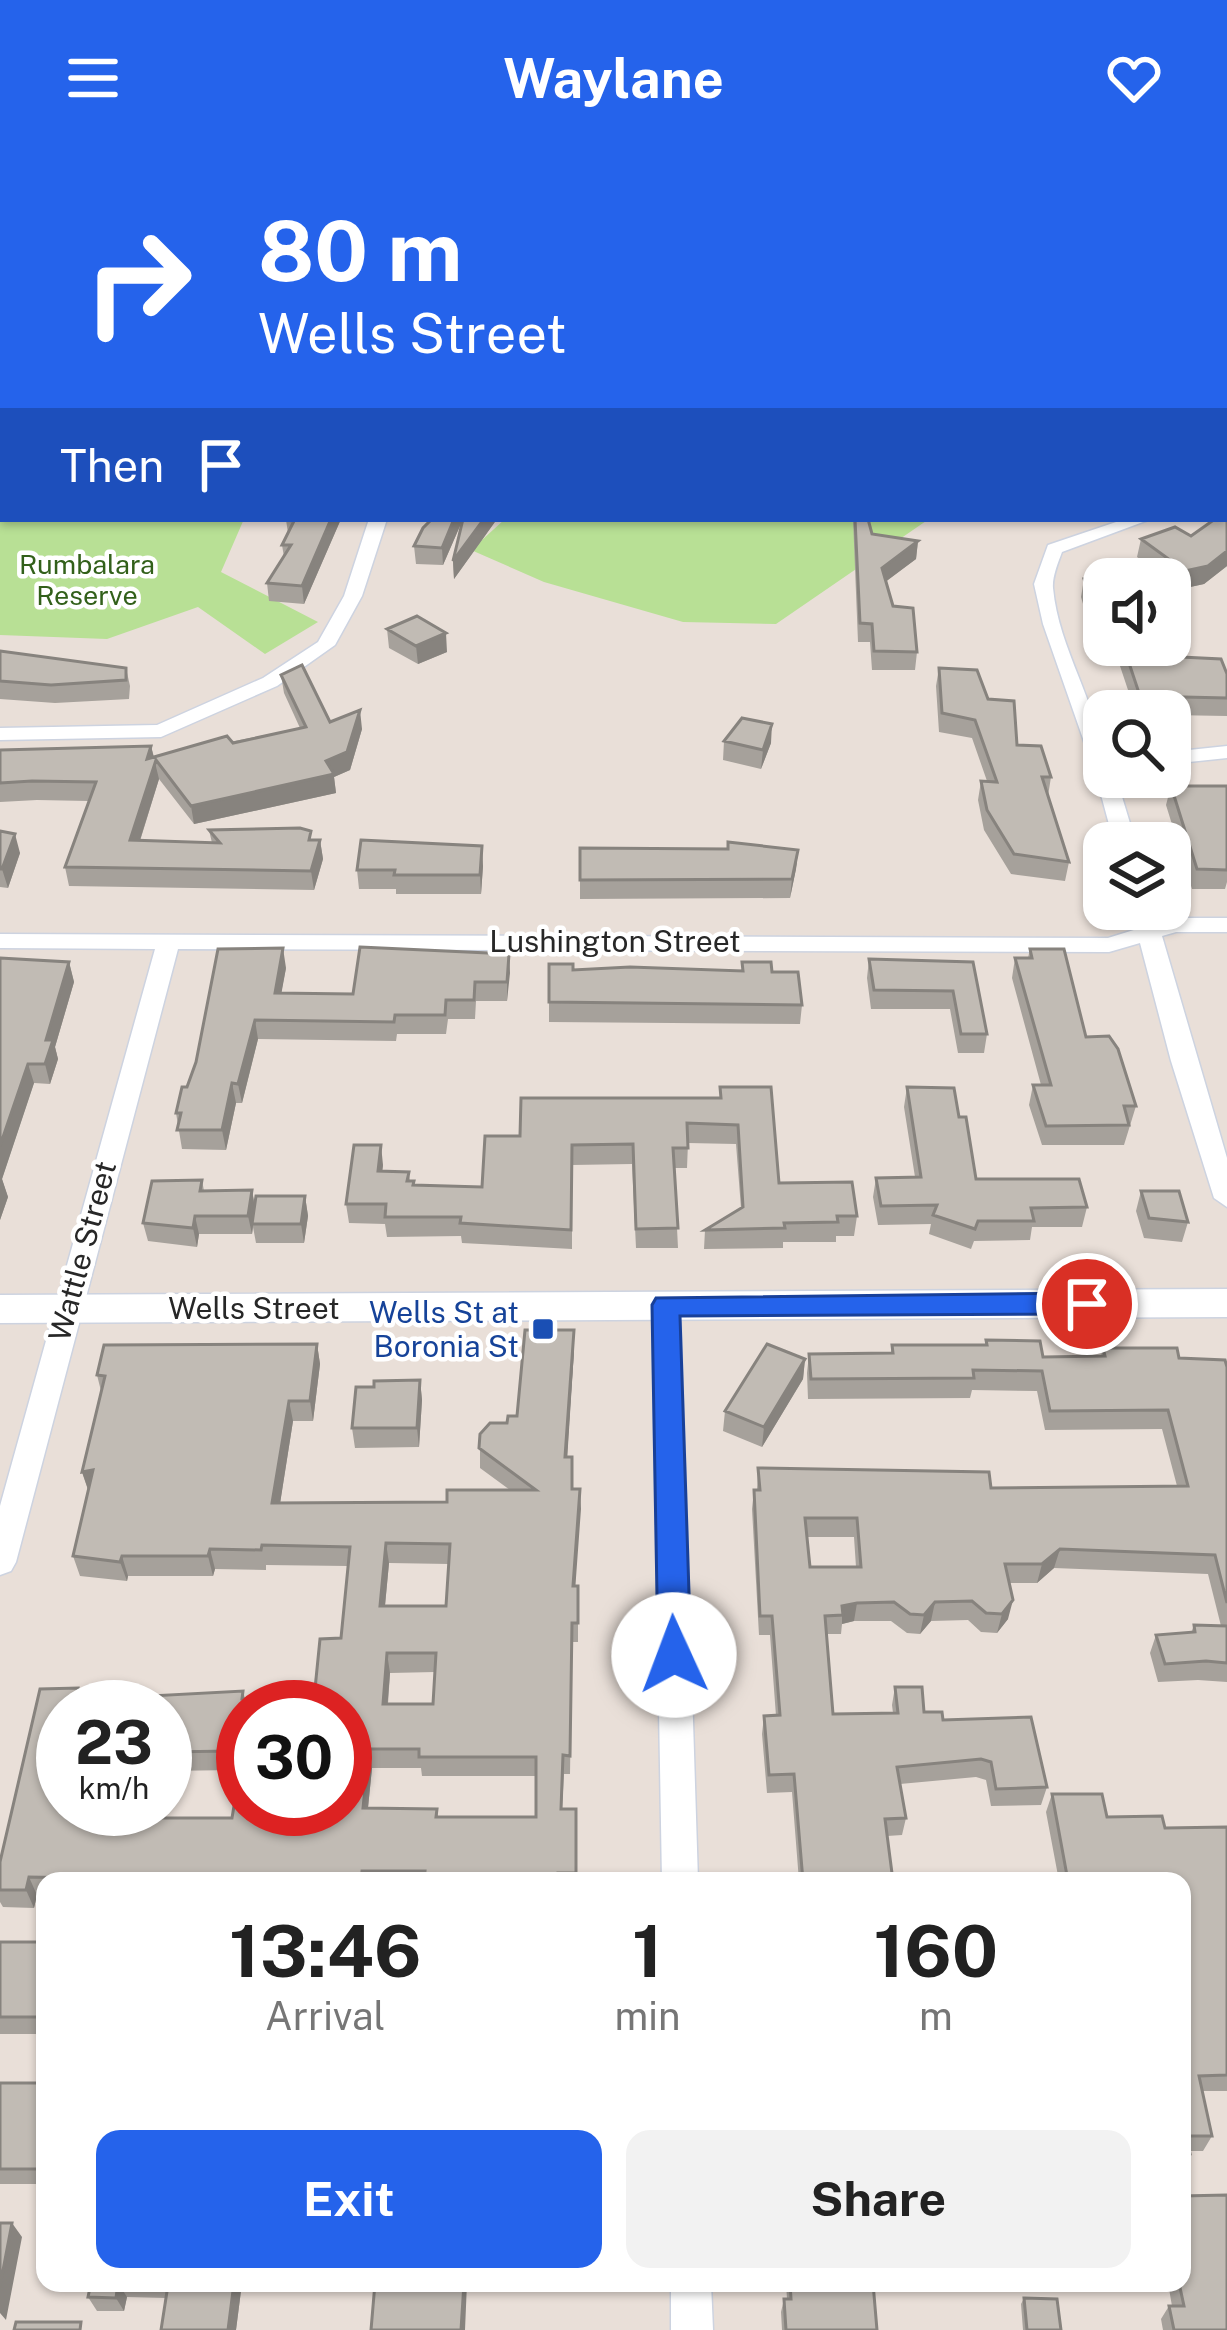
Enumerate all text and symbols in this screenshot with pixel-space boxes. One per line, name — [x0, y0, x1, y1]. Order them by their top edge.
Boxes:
icon: menu — [60, 45, 126, 111]
icon: heart — [1101, 45, 1167, 111]
text: Waylane — [503, 47, 724, 110]
text: 80 m — [258, 201, 462, 300]
icon: right — [60, 204, 216, 360]
text: Wells Street — [258, 302, 567, 365]
icon: arrive — [188, 432, 254, 498]
text: Then — [60, 439, 164, 492]
park label: Rumbalara Reserve — [19, 548, 155, 611]
map controls — [1083, 558, 1191, 930]
button: sound — [1083, 558, 1191, 666]
button: search — [1083, 690, 1191, 798]
button: layers — [1083, 822, 1191, 930]
street label: Lushington Street — [489, 923, 741, 959]
street label: Wattle Street — [41, 1157, 123, 1345]
pin — [1036, 1253, 1138, 1355]
icon: arrive — [1054, 1271, 1120, 1337]
street label: Wells Street — [168, 1290, 340, 1326]
place label: Wells St at Boronia St — [369, 1294, 519, 1364]
marker: Wells St at Boronia St — [530, 1316, 556, 1342]
position arrow — [611, 1592, 737, 1718]
speed limit sign: 30 — [216, 1680, 372, 1836]
text: 23 — [75, 1707, 153, 1778]
text: km/h — [79, 1770, 149, 1806]
text: 13:46 — [229, 1909, 422, 1993]
text: 1 — [632, 1909, 663, 1993]
text: 160 — [874, 1909, 998, 1993]
text: Arrival — [265, 1993, 385, 2039]
text: min — [614, 1993, 681, 2039]
text: m — [919, 1993, 953, 2039]
button: Exit — [96, 2130, 602, 2268]
button: Share — [626, 2130, 1131, 2268]

